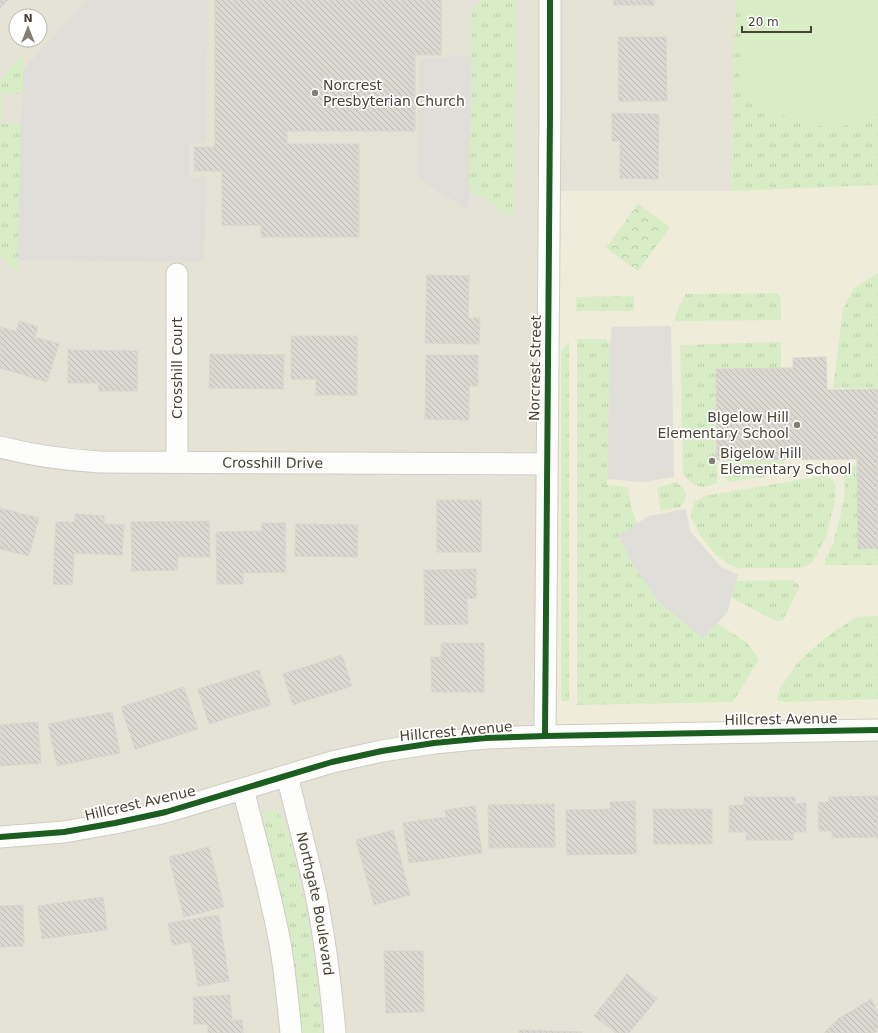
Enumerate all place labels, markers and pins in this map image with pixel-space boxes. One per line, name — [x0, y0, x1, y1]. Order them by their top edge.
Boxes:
place label: Norcrest Presbyterian Church — [323, 77, 465, 109]
marker: Norcrest Presbyterian Church — [310, 88, 320, 98]
place label: BIgelow Hill Elementary School — [657, 409, 789, 441]
marker: BIgelow Hill Elementary School — [792, 420, 802, 430]
place label: Bigelow Hill Elementary School — [720, 445, 852, 477]
marker: Bigelow Hill Elementary School — [707, 456, 717, 466]

